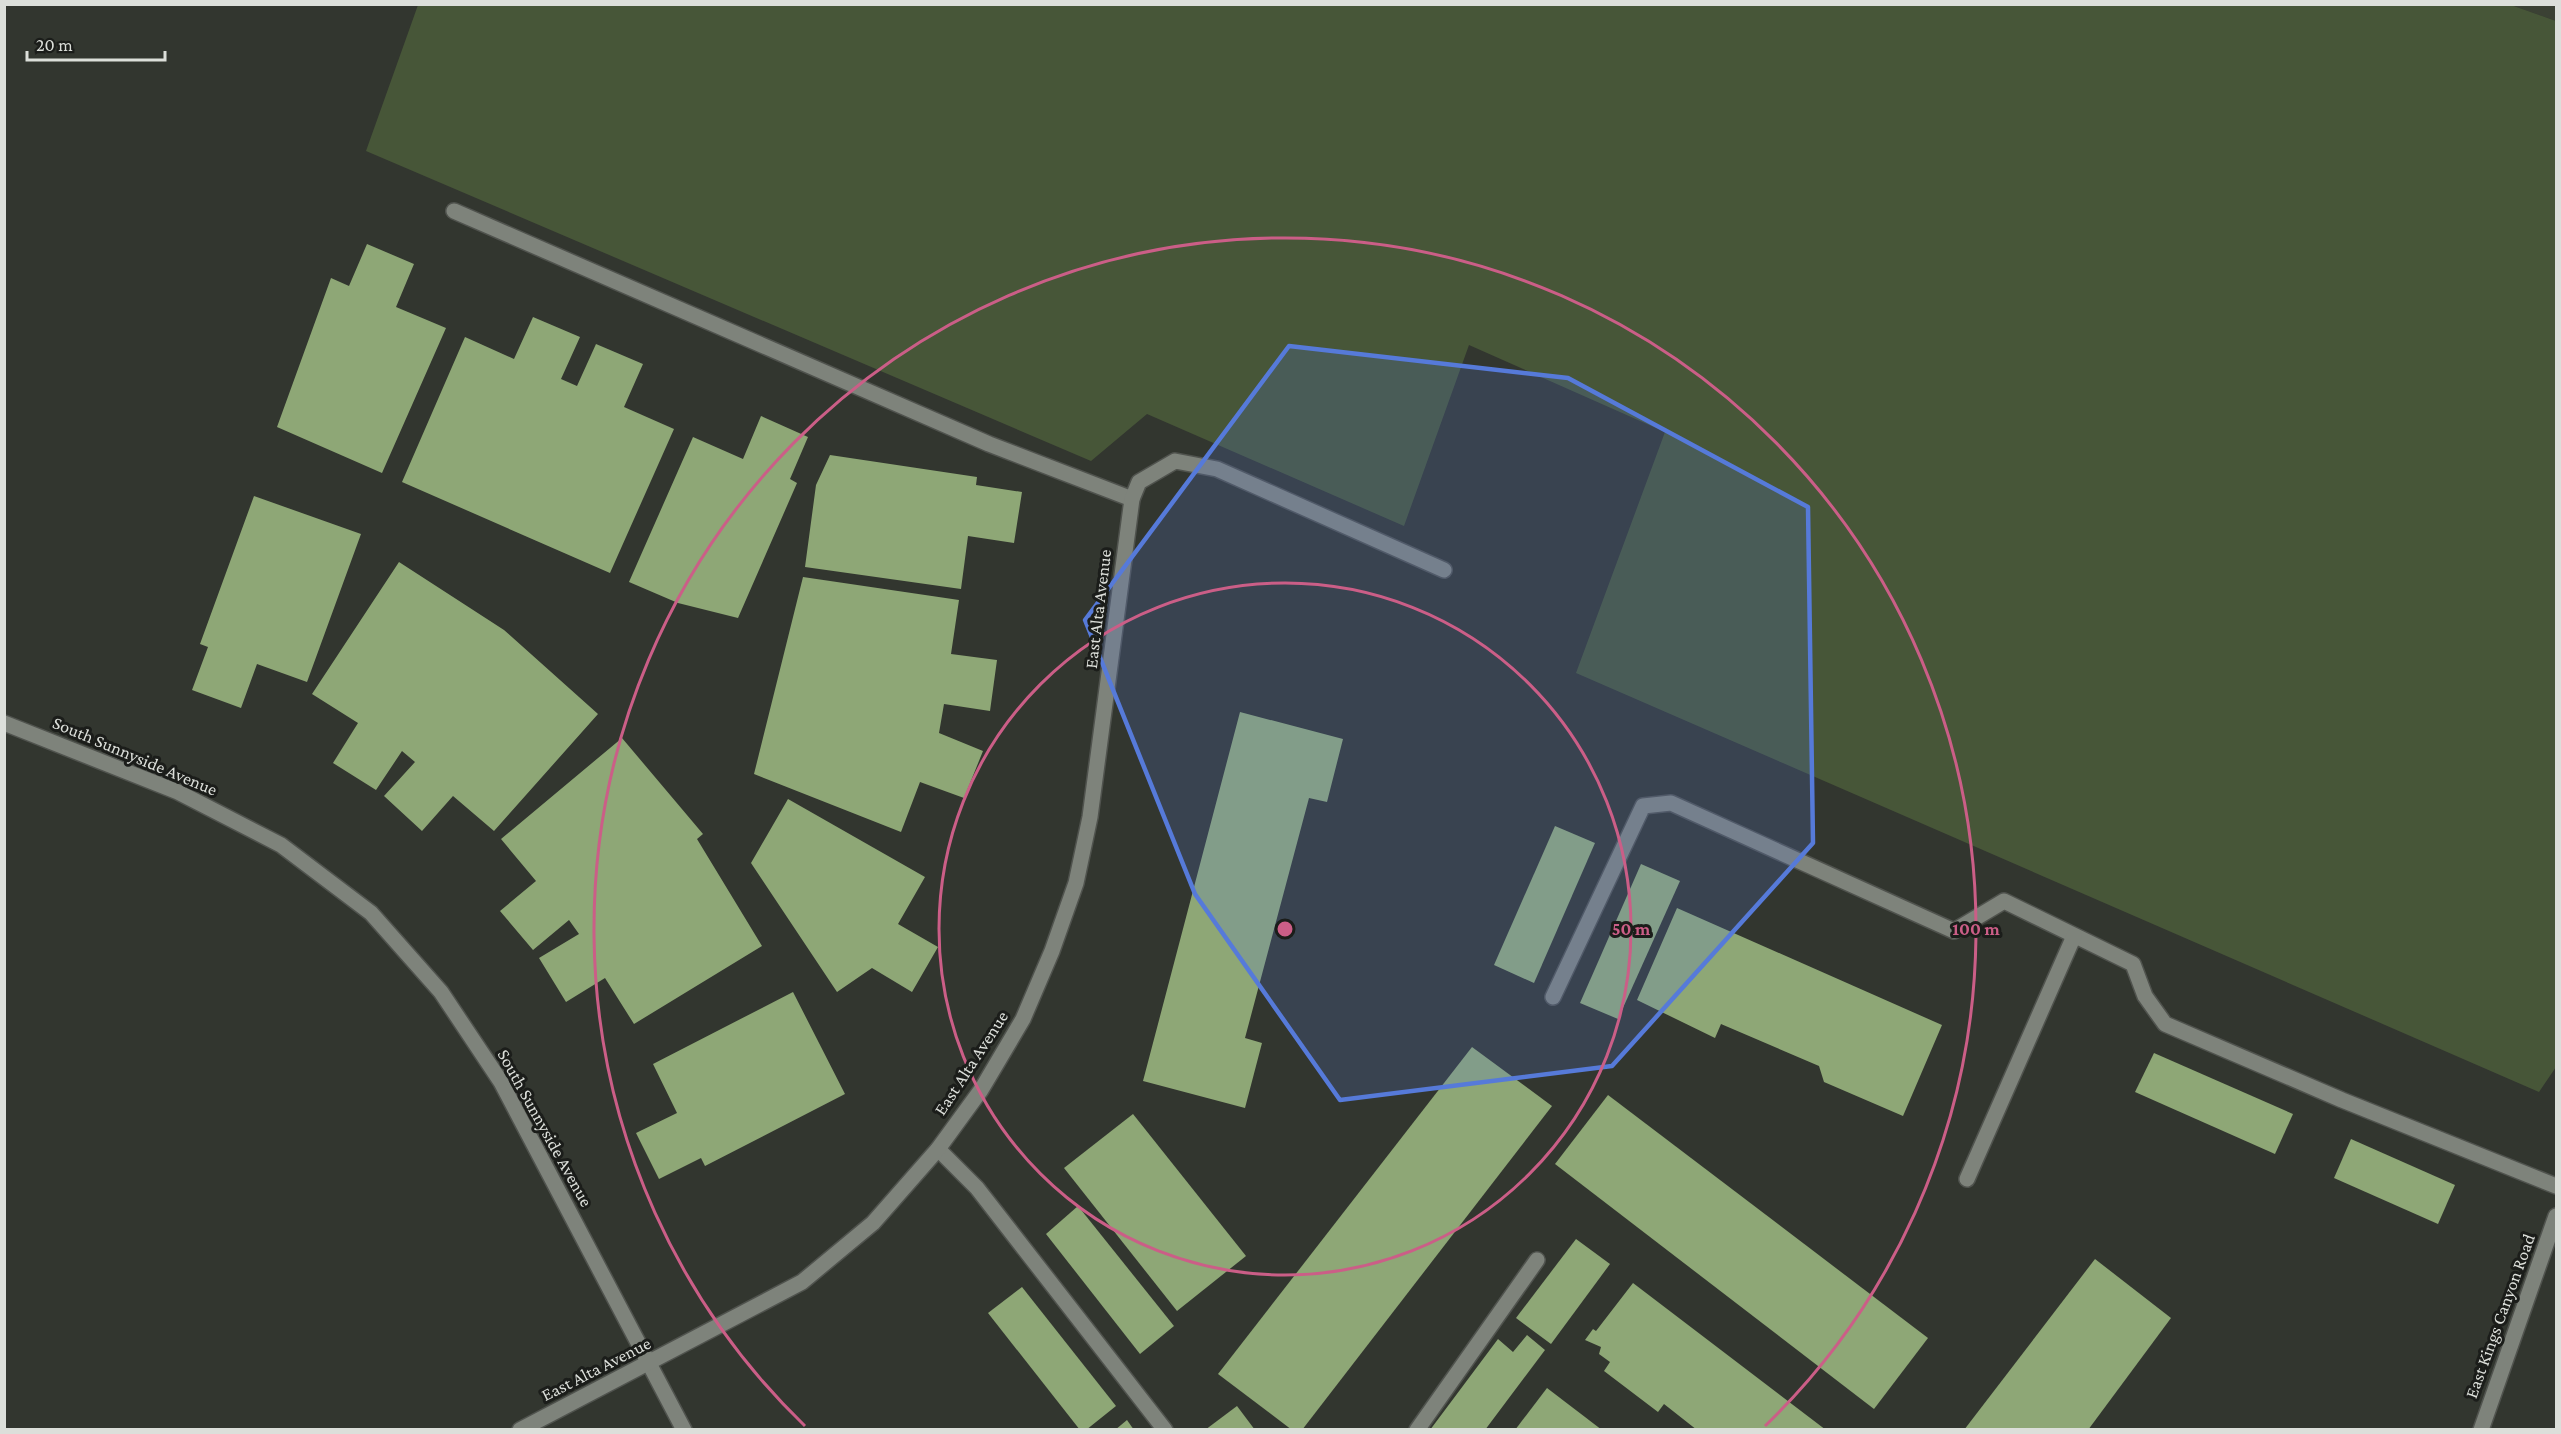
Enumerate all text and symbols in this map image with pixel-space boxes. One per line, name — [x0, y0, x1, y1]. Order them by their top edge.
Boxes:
scale bar — [27, 24, 165, 62]
text: 20 m — [36, 35, 73, 55]
street label: East Alta Avenue — [1081, 548, 1115, 670]
street label: South Sunnyside Avenue — [50, 712, 220, 800]
centre of rings — [1275, 919, 1295, 939]
text: 50 m — [1612, 919, 1651, 939]
text: 100 m — [1952, 919, 2000, 939]
street label: East Alta Avenue — [930, 1007, 1012, 1119]
street label: South Sunnyside Avenue — [493, 1046, 597, 1210]
street label: East Kings Canyon Road — [2461, 1231, 2539, 1401]
street label: East Alta Avenue — [538, 1333, 654, 1405]

